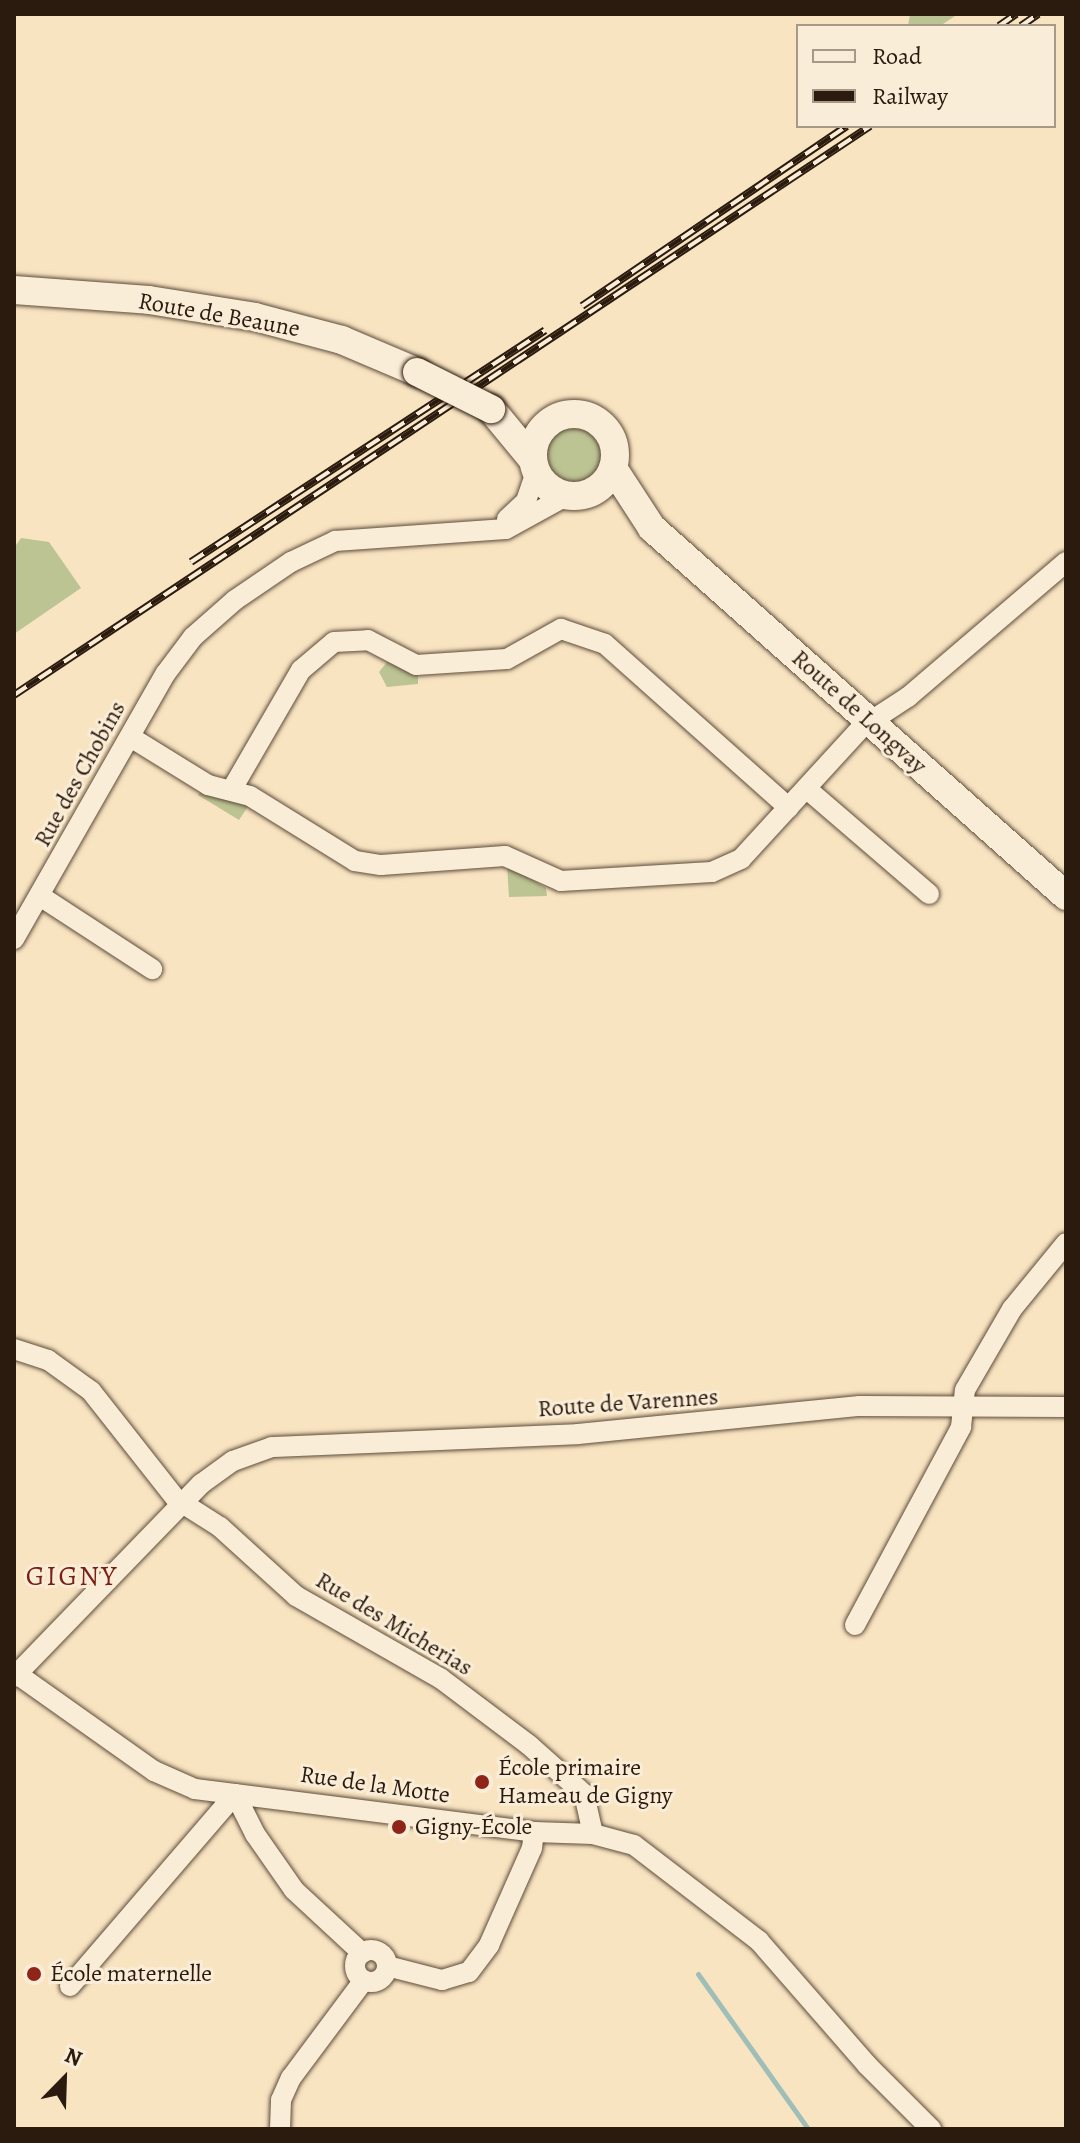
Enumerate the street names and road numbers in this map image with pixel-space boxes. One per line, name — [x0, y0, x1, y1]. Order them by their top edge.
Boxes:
street label: Route de Beaune — [136, 287, 302, 343]
street label: Route de Longvay — [786, 644, 932, 780]
street label: Rue des Chobins — [28, 696, 132, 852]
street label: Route de Varennes — [537, 1382, 719, 1424]
street label: Rue des Micherias — [310, 1566, 478, 1682]
street label: Rue de la Motte — [298, 1760, 452, 1810]

